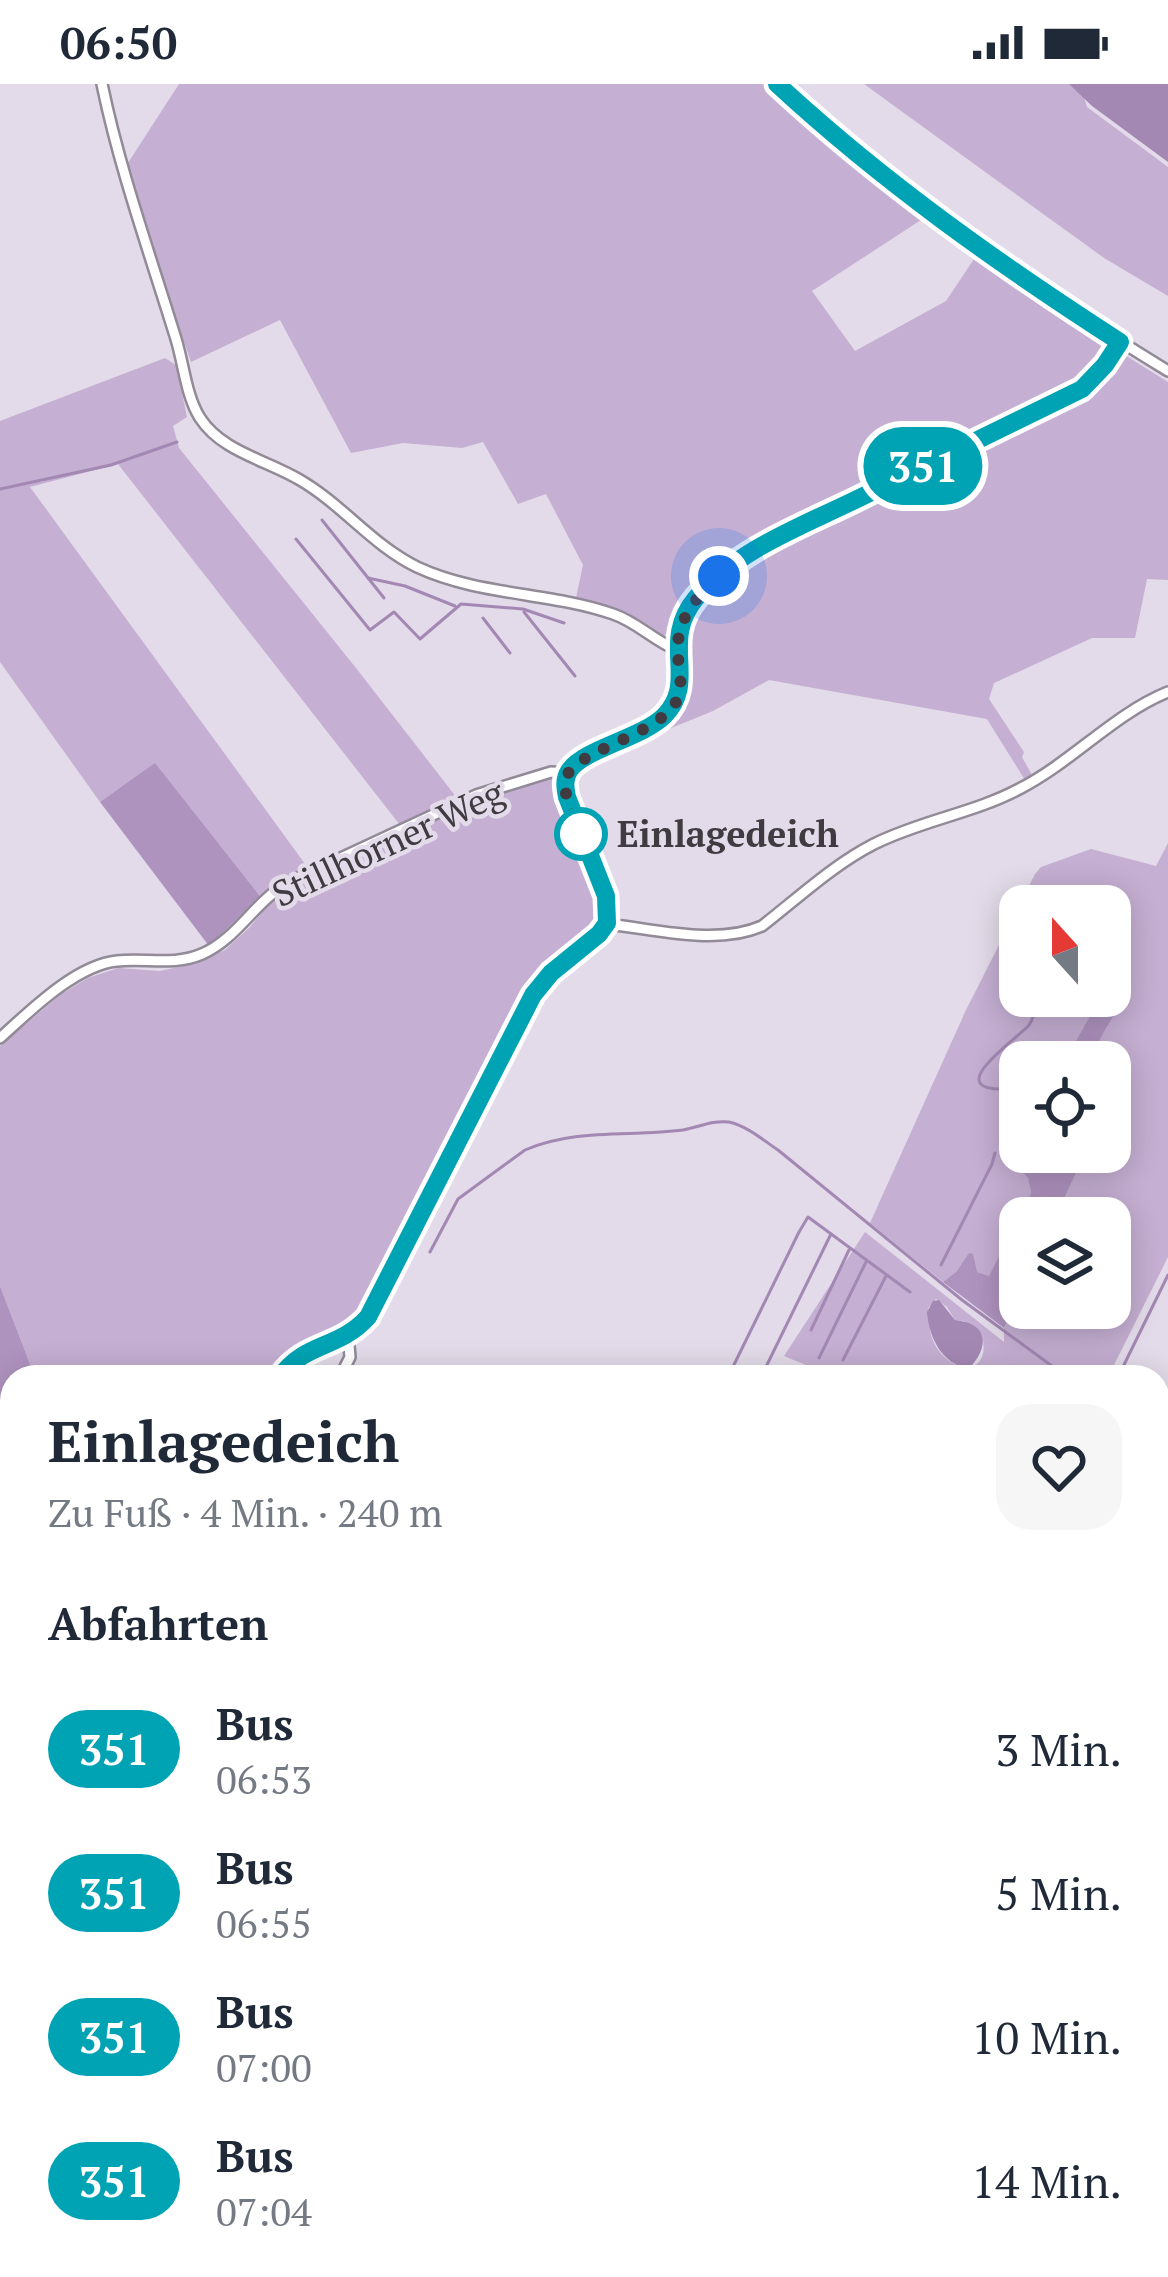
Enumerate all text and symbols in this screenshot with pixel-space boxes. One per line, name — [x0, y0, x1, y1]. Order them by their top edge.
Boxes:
text: 06:50 — [60, 12, 177, 72]
line badge: 351 — [854, 427, 992, 505]
text: 351 — [887, 438, 959, 494]
your location — [689, 546, 749, 606]
street label: Stillhorner Weg — [264, 768, 512, 917]
marker: Einlagedeich — [556, 809, 606, 859]
place label: Einlagedeich — [617, 810, 839, 857]
north arrow — [999, 885, 1131, 1017]
map controls — [999, 885, 1131, 1329]
button: locate — [999, 1041, 1131, 1173]
button: layers — [999, 1197, 1131, 1329]
text: Einlagedeich — [48, 1403, 399, 1478]
button: heart — [996, 1404, 1122, 1530]
text: Zu Fuß · 4 Min. · 240 m — [48, 1486, 443, 1538]
text: Abfahrten — [48, 1593, 268, 1653]
text: Bus — [216, 1693, 294, 1753]
text: 3 Min. — [995, 1719, 1122, 1779]
text: 351 — [78, 1721, 150, 1777]
text: 06:53 — [216, 1753, 312, 1805]
text: Bus — [216, 1837, 294, 1897]
text: 5 Min. — [995, 1863, 1122, 1923]
text: 351 — [78, 1865, 150, 1921]
text: 06:55 — [216, 1897, 312, 1949]
text: Bus — [216, 1981, 294, 2041]
text: 10 Min. — [971, 2007, 1122, 2067]
text: 351 — [78, 2009, 150, 2065]
text: 07:00 — [216, 2041, 312, 2093]
text: Bus — [216, 2125, 294, 2185]
text: 14 Min. — [971, 2151, 1122, 2211]
text: 351 — [78, 2153, 150, 2209]
text: 07:04 — [216, 2185, 312, 2237]

